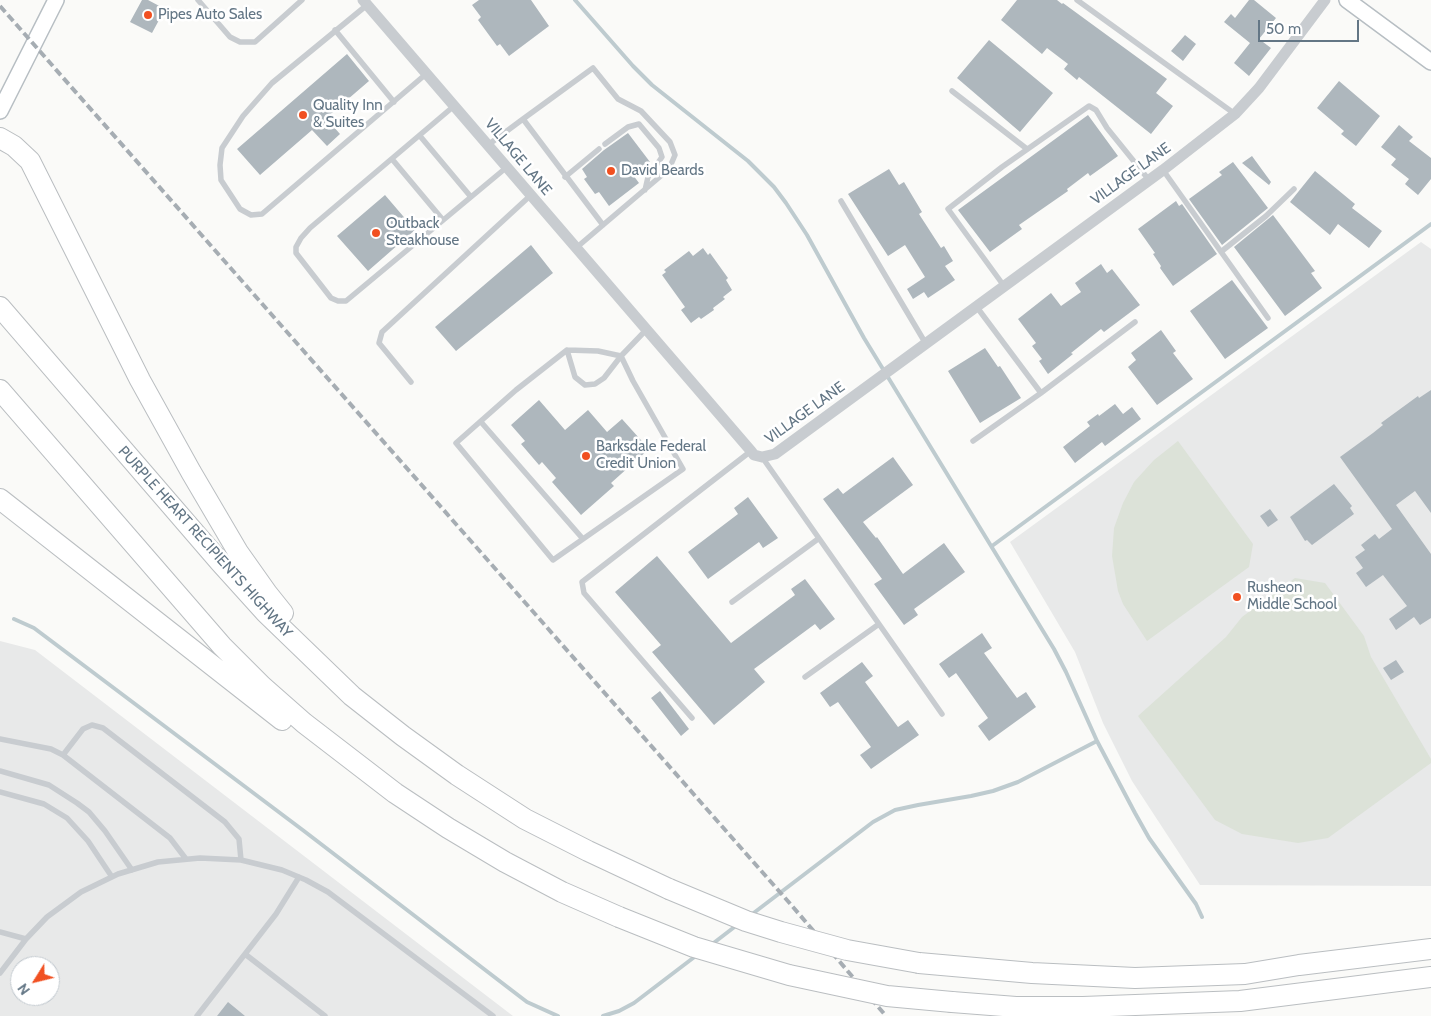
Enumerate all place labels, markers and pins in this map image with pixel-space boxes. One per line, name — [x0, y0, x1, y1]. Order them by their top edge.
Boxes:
place label: Pipes Auto Sales — [158, 6, 262, 24]
marker: Pipes Auto Sales — [142, 9, 154, 21]
place label: Quality Inn & Suites — [313, 97, 383, 132]
marker: Quality Inn & Suites — [297, 109, 309, 121]
place label: David Beards — [621, 162, 704, 180]
marker: David Beards — [605, 165, 617, 177]
place label: Outback Steakhouse — [386, 215, 459, 250]
marker: Outback Steakhouse — [370, 227, 382, 239]
place label: Barksdale Federal Credit Union — [596, 438, 706, 473]
marker: Barksdale Federal Credit Union — [580, 450, 592, 462]
place label: Rusheon Middle School — [1247, 579, 1337, 614]
marker: Rusheon Middle School — [1231, 591, 1243, 603]

